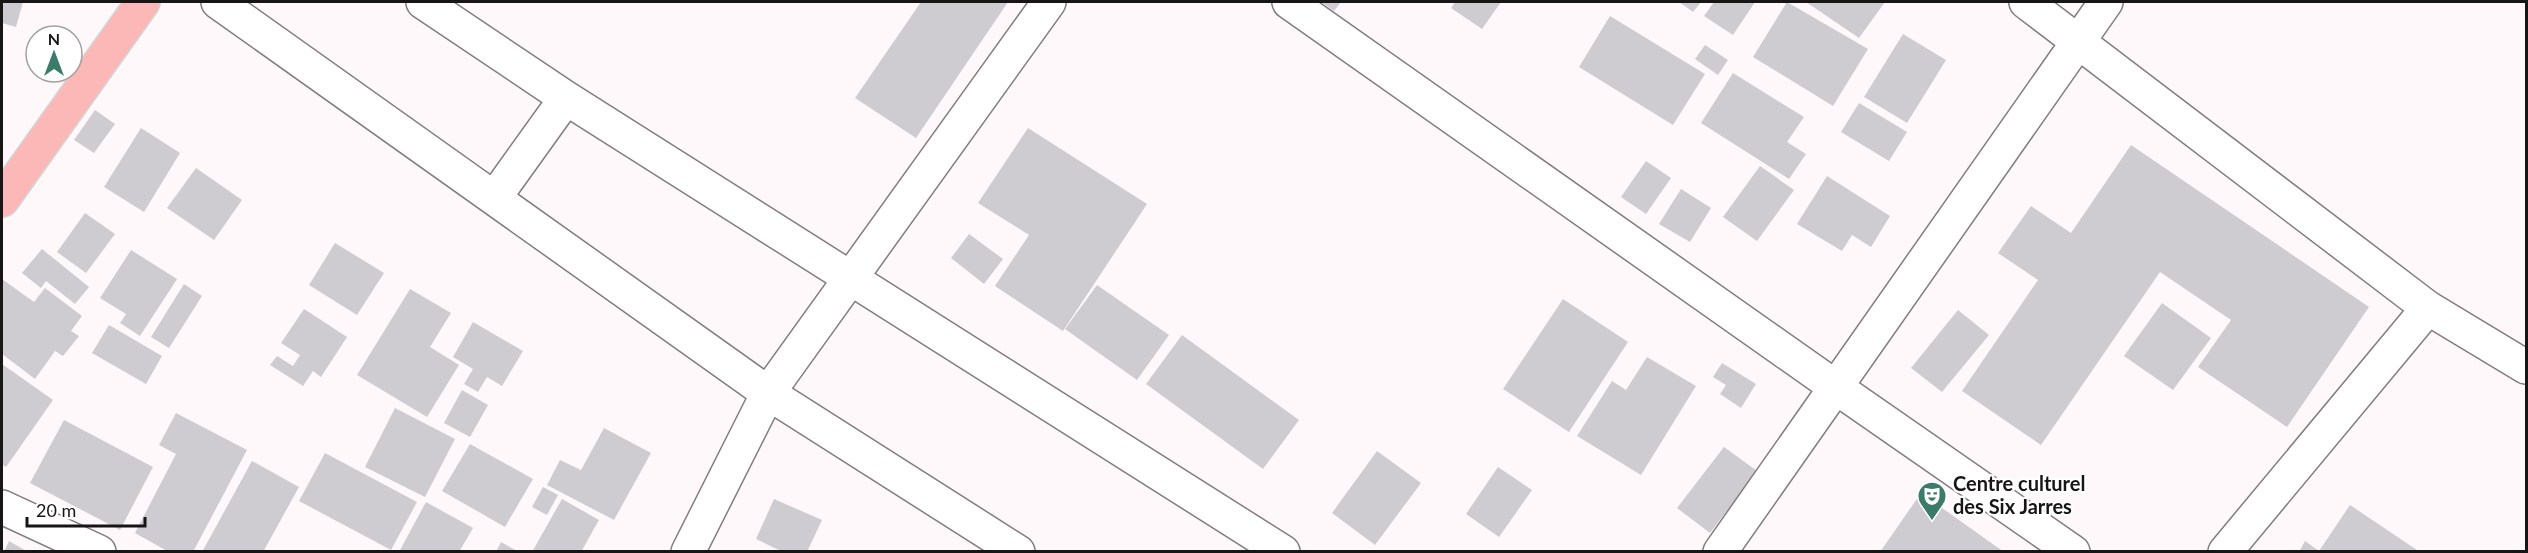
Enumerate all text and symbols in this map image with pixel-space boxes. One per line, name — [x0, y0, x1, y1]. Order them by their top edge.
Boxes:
north arrow — [24, 24, 84, 84]
text: N — [48, 29, 60, 48]
place label: Centre culturel des Six Jarres — [1953, 471, 2085, 518]
theatre icon: Centre culturel des Six Jarres — [1916, 480, 1948, 522]
scale bar — [27, 490, 146, 528]
text: 20 m — [36, 499, 76, 521]

